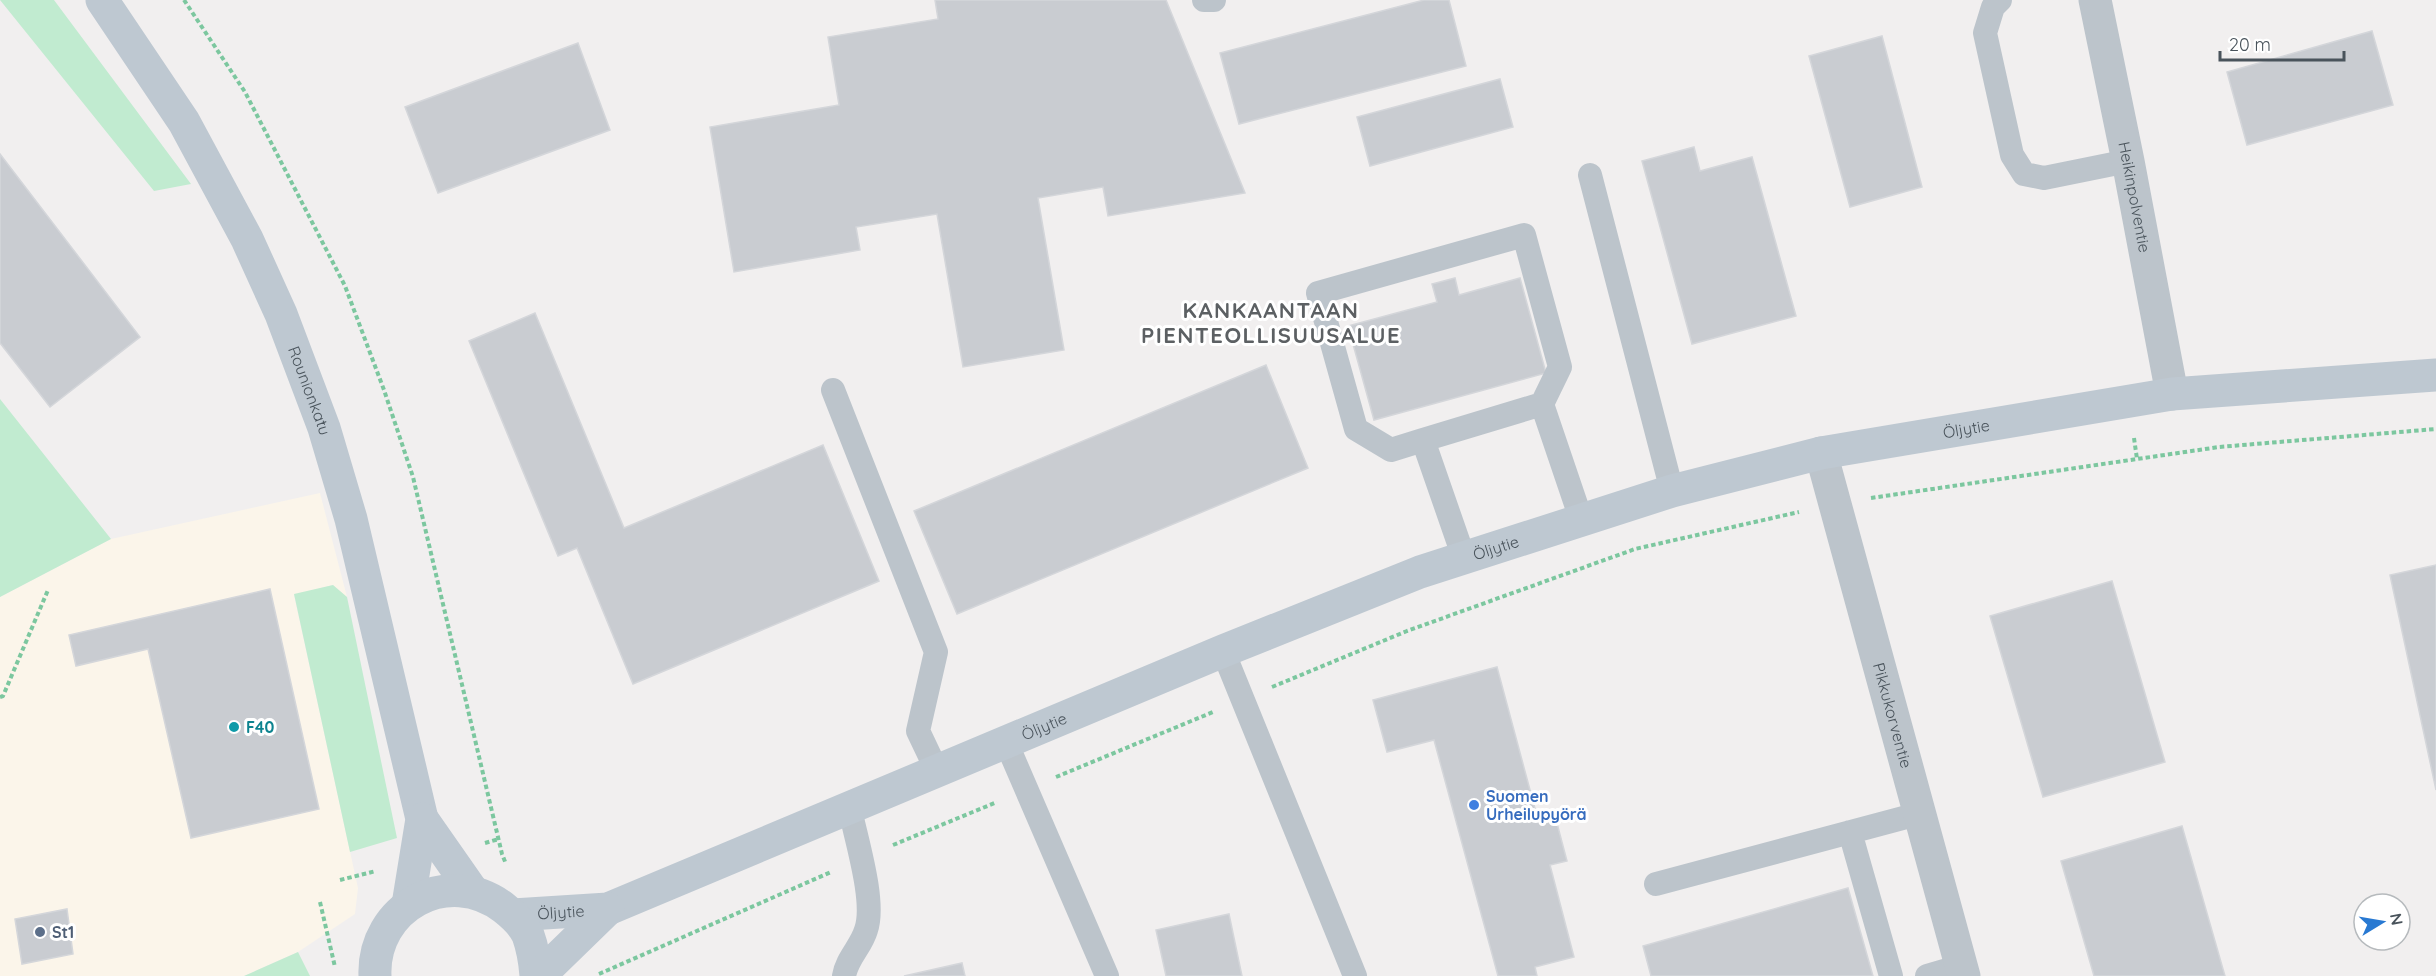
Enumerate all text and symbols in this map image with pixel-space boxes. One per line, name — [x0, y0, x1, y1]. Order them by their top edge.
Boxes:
scale bar — [2220, 24, 2344, 62]
text: 20 m — [2229, 33, 2271, 56]
street label: Heikinpolventie — [2114, 140, 2155, 254]
district label: KANKAANTAAN PIENTEOLLISUUSALUE — [1141, 296, 1401, 349]
street label: Rounionkatu — [284, 343, 336, 437]
street label: Öljytie — [1941, 415, 1991, 442]
street label: Öljytie — [1470, 531, 1521, 564]
street label: Pikkukorventie — [1869, 660, 1917, 770]
street label: Öljytie — [1018, 708, 1070, 744]
place label: F40 — [246, 717, 274, 737]
marker: F40 — [227, 720, 241, 734]
place label: Suomen Urheilupyörä — [1486, 786, 1587, 824]
marker: Suomen Urheilupyörä — [1467, 798, 1481, 812]
north arrow — [2352, 892, 2412, 952]
street label: Öljytie — [537, 901, 585, 923]
text: N — [2386, 911, 2408, 927]
place label: St1 — [52, 922, 74, 942]
marker: St1 — [33, 925, 47, 939]

